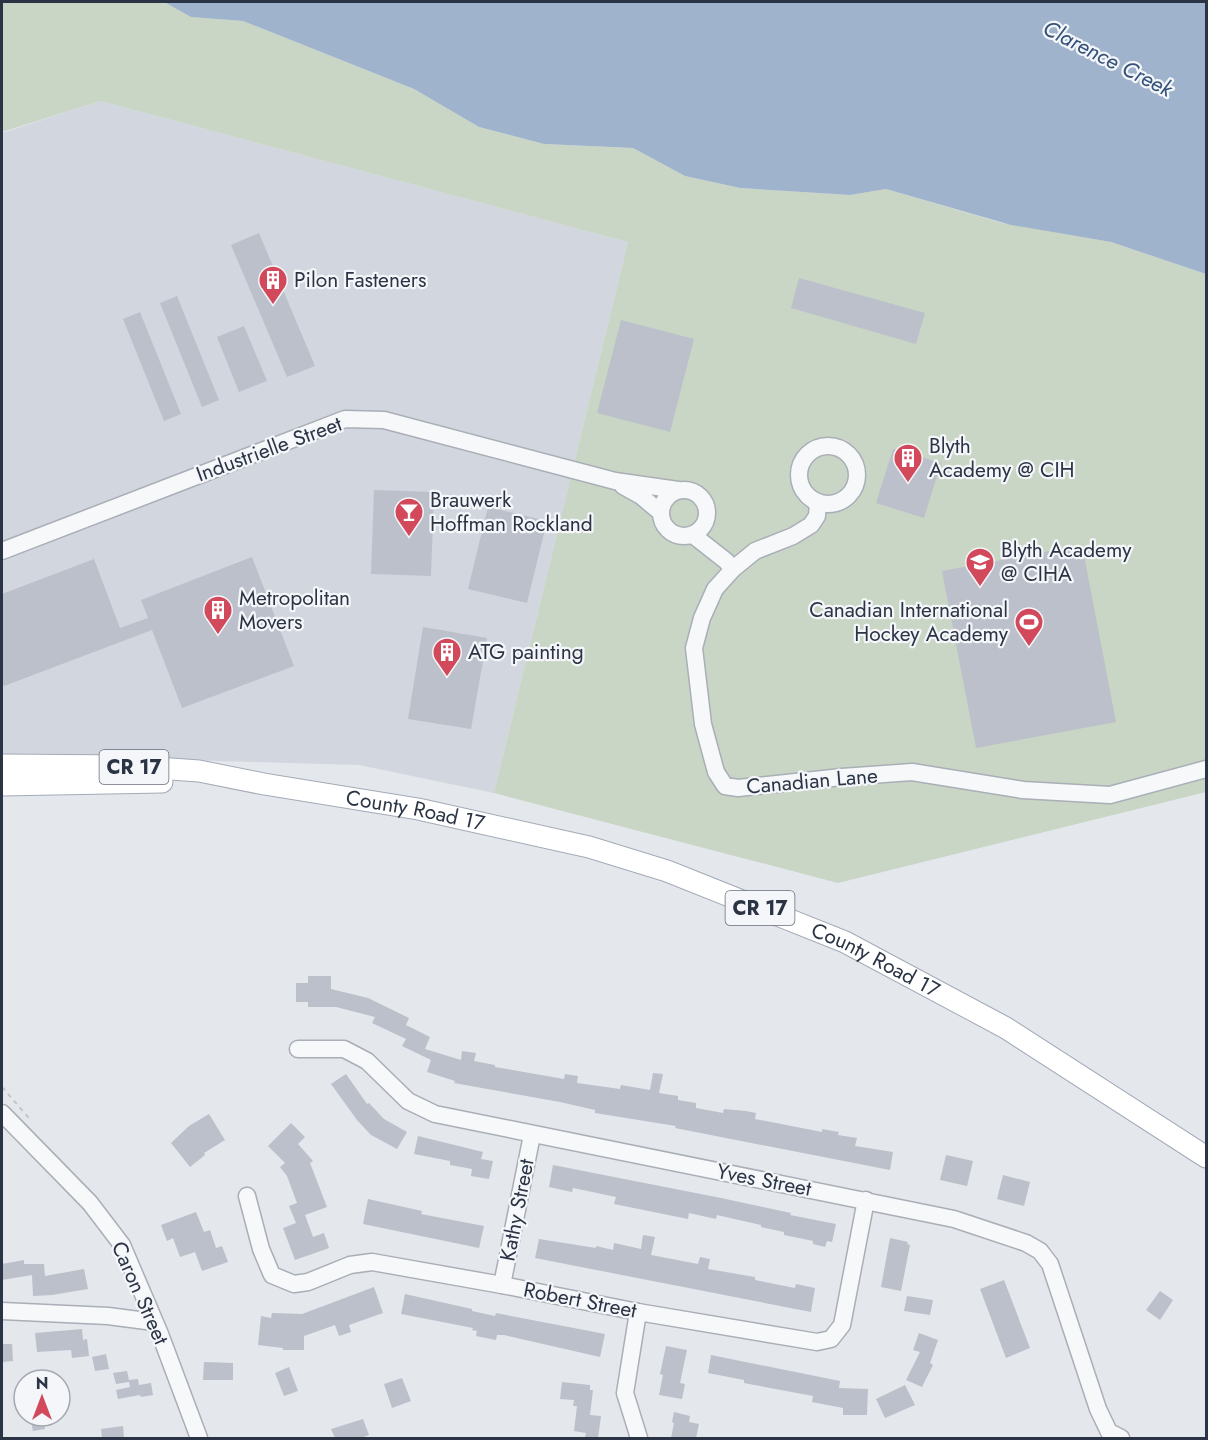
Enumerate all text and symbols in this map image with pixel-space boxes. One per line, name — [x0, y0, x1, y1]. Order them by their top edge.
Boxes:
water label: Clarence Creek — [1038, 12, 1180, 105]
building icon: Pilon Fasteners — [257, 264, 289, 306]
place label: Pilon Fasteners — [294, 265, 426, 295]
street label: Industrielle Street — [192, 409, 346, 489]
place label: Blyth Academy @ CIH — [929, 431, 1075, 485]
building icon: Blyth Academy @ CIH — [892, 442, 924, 484]
place label: Brauwerk Hoffman Rockland — [430, 485, 593, 539]
bar icon: Brauwerk Hoffman Rockland — [393, 496, 425, 538]
place label: Blyth Academy @ CIHA — [1001, 535, 1132, 589]
school or university icon: Blyth Academy @ CIHA — [964, 546, 996, 588]
place label: Metropolitan Movers — [239, 583, 350, 637]
building icon: Metropolitan Movers — [202, 594, 234, 636]
place label: Canadian International Hockey Academy — [809, 595, 1009, 649]
sports icon: Canadian International Hockey Academy — [1013, 606, 1045, 648]
building icon: ATG painting — [431, 636, 463, 678]
place label: ATG painting — [468, 637, 584, 667]
road number: CR 17 — [100, 750, 168, 784]
street label: Canadian Lane — [745, 760, 879, 802]
street label: County Road 17 — [344, 783, 487, 838]
road number: CR 17 — [726, 891, 795, 925]
street label: County Road 17 — [807, 915, 945, 1005]
street label: Kathy Street — [492, 1156, 542, 1264]
street label: Yves Street — [714, 1156, 814, 1204]
street label: Caron Street — [104, 1237, 176, 1349]
street label: Robert Street — [521, 1274, 639, 1326]
north arrow — [12, 1368, 72, 1428]
text: N — [36, 1372, 48, 1395]

